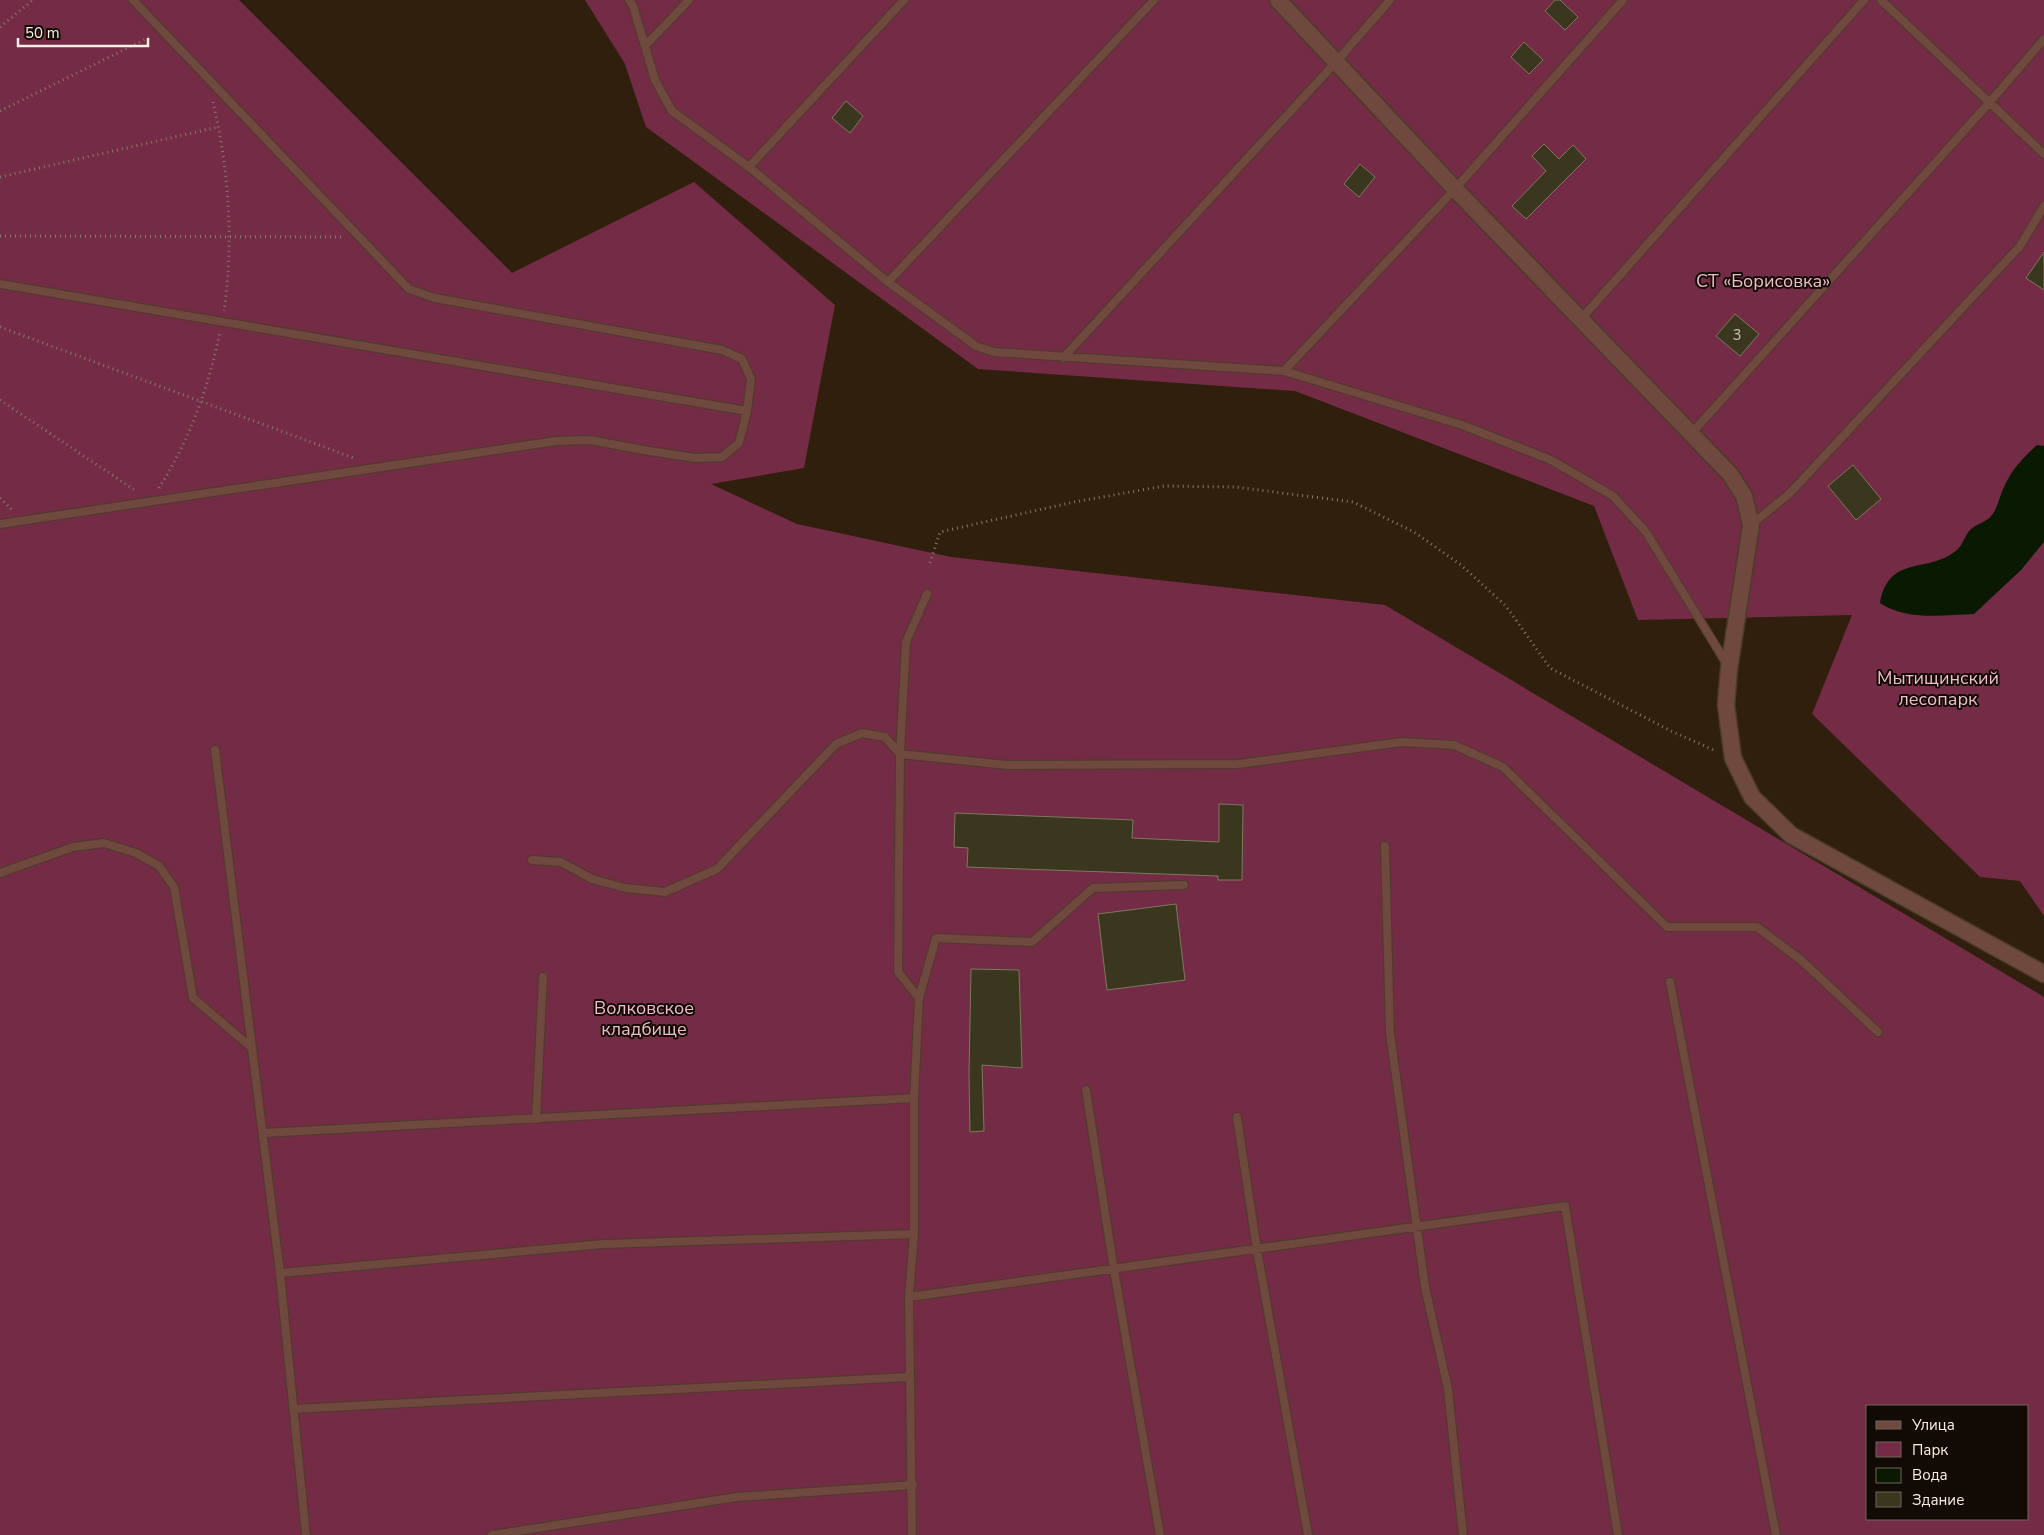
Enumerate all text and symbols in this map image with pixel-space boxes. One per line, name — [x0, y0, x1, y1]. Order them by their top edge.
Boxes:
scale bar — [18, 15, 148, 47]
text: 50 m — [25, 23, 60, 43]
park label: СТ «Борисовка» — [1696, 269, 1830, 293]
house number: 3 — [1732, 325, 1742, 345]
park label: Мытищинский лесопарк — [1877, 666, 1999, 711]
park label: Волковское кладбище — [594, 996, 694, 1041]
legend — [1866, 1405, 2029, 1520]
text: Улица — [1911, 1415, 1955, 1435]
text: Парк — [1912, 1440, 1948, 1460]
text: Вода — [1912, 1465, 1948, 1485]
text: Здание — [1912, 1490, 1964, 1510]

